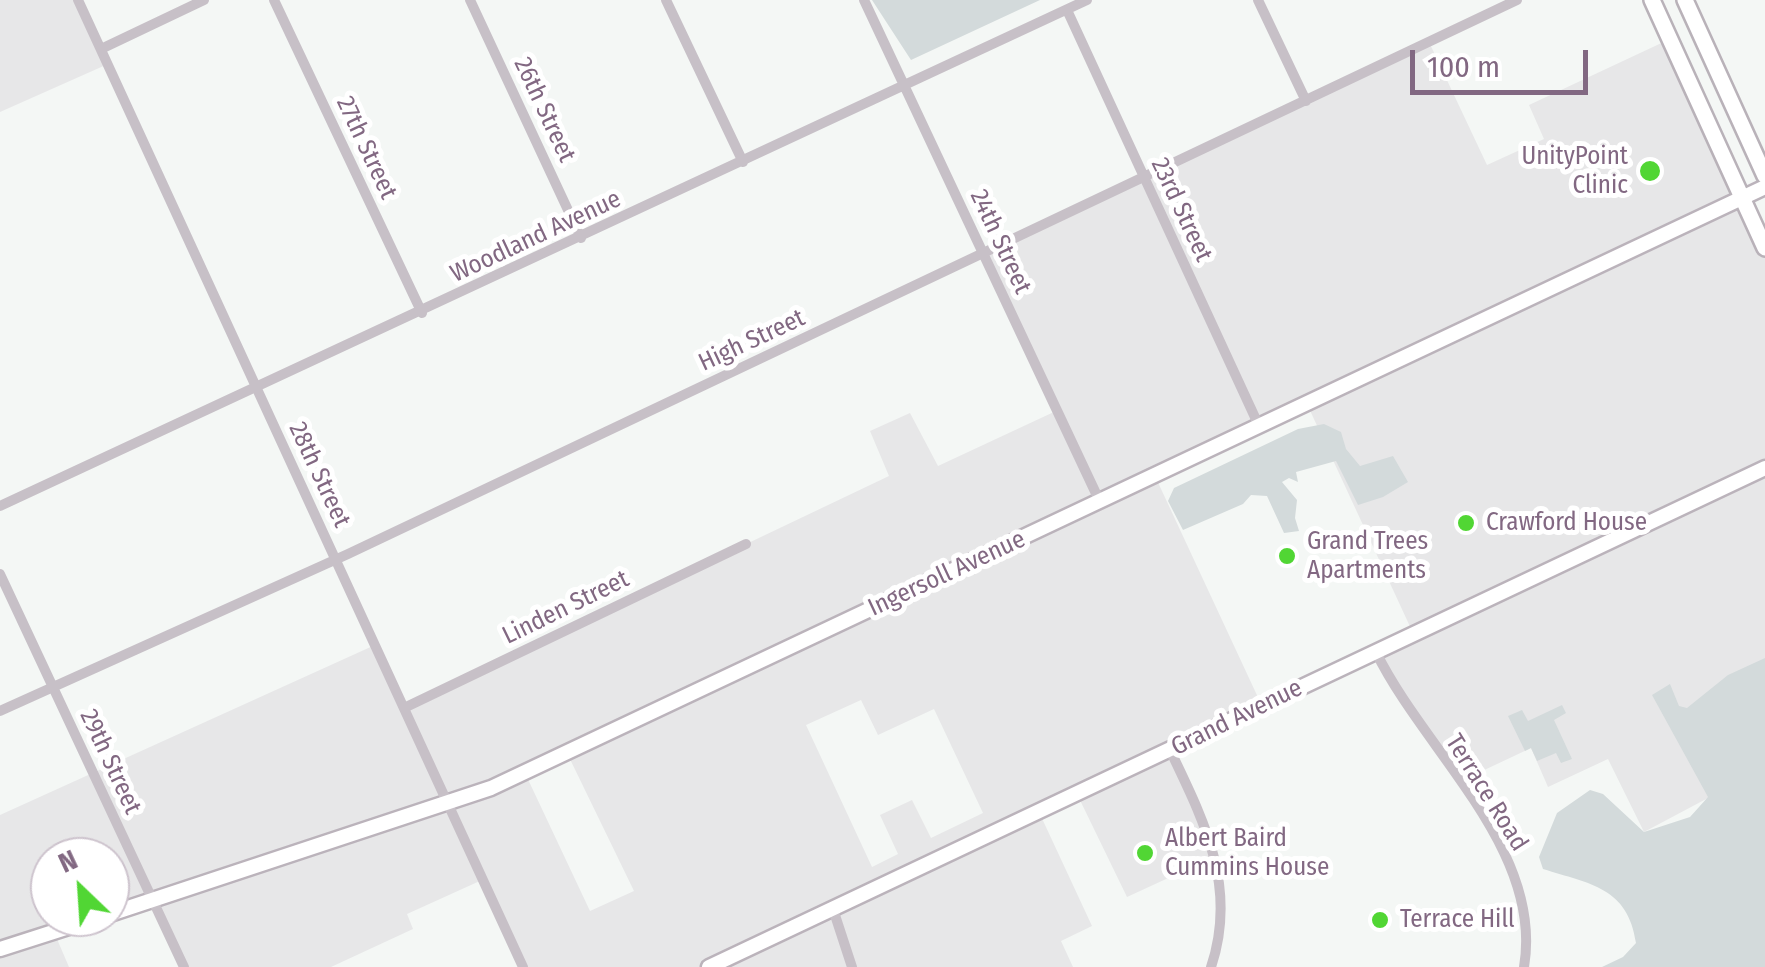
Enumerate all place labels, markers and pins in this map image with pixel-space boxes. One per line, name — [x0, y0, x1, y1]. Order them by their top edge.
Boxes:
place label: UnityPoint Clinic — [1521, 142, 1628, 201]
marker: UnityPoint Clinic — [1637, 158, 1663, 184]
place label: Crawford House — [1486, 508, 1647, 538]
marker: Crawford House — [1455, 512, 1477, 534]
place label: Grand Trees Apartments — [1307, 527, 1428, 586]
marker: Grand Trees Apartments — [1276, 545, 1298, 567]
place label: Albert Baird Cummins House — [1165, 824, 1329, 883]
marker: Albert Baird Cummins House — [1134, 842, 1156, 864]
place label: Terrace Hill — [1400, 905, 1515, 935]
marker: Terrace Hill — [1369, 909, 1391, 931]

